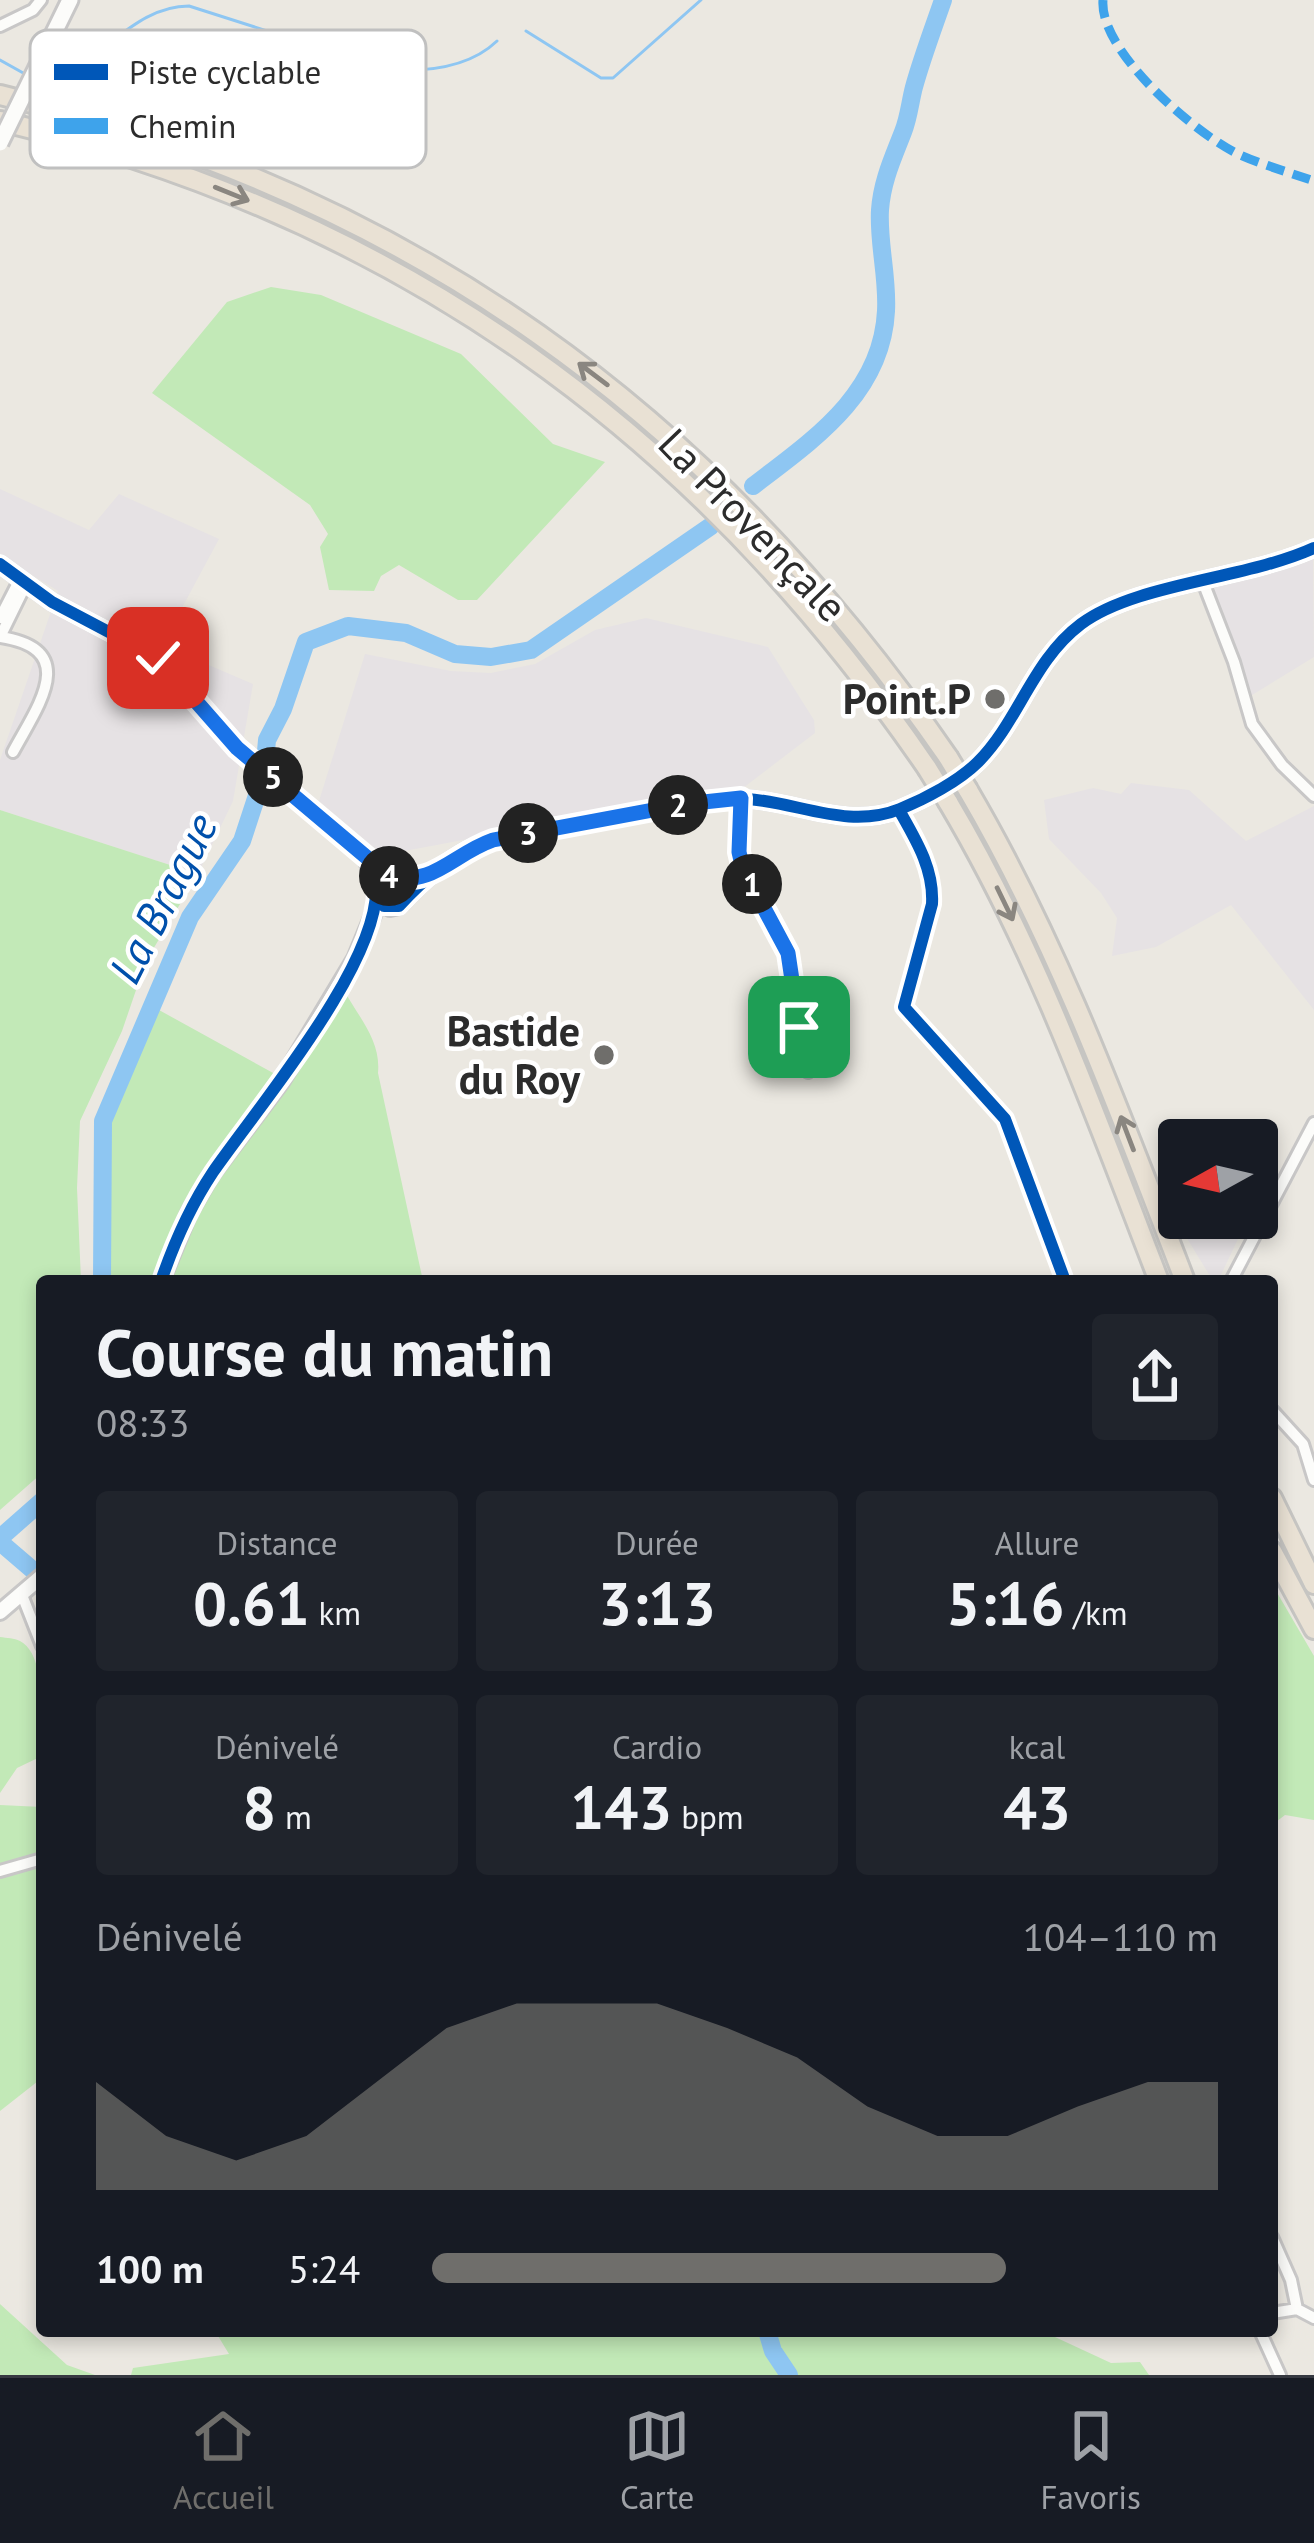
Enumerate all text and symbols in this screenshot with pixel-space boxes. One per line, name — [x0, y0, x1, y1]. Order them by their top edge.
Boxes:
legend — [30, 30, 426, 168]
text: Piste cyclable — [129, 50, 321, 93]
text: Chemin — [129, 104, 236, 147]
one-way arrow — [212, 185, 249, 206]
one-way arrow — [577, 362, 609, 388]
street label: La Provençale — [647, 416, 860, 633]
pin — [107, 607, 209, 709]
icon: check — [125, 625, 191, 691]
place label: Point.P — [843, 671, 971, 726]
marker: Point.P — [982, 686, 1008, 712]
pin: 5 — [243, 747, 303, 807]
text: 5 — [264, 755, 282, 798]
pin: 2 — [648, 775, 708, 835]
text: 2 — [669, 783, 687, 826]
water label: La Brague — [95, 803, 230, 992]
pin: 3 — [498, 803, 558, 863]
text: 3 — [519, 811, 537, 854]
pin: 4 — [359, 846, 419, 906]
text: 4 — [380, 854, 398, 897]
pin: 1 — [722, 854, 782, 914]
text: 1 — [743, 862, 761, 905]
one-way arrow — [995, 885, 1017, 921]
pin — [748, 976, 850, 1078]
icon: arrive — [766, 994, 832, 1060]
place label: Bastide du Roy — [447, 1003, 581, 1106]
marker: Bastide du Roy — [591, 1042, 617, 1068]
one-way arrow — [1115, 1115, 1137, 1152]
north arrow — [1158, 1119, 1278, 1239]
map controls — [1158, 1119, 1278, 1239]
text: Course du matin — [96, 1309, 553, 1394]
button: share — [1092, 1314, 1218, 1440]
text: 08:33 — [96, 1397, 190, 1448]
text: Distance — [217, 1521, 337, 1564]
text: Durée — [615, 1521, 699, 1564]
text: Allure — [995, 1521, 1079, 1564]
text: 0.61 — [193, 1564, 310, 1642]
text: 3:13 — [598, 1564, 716, 1642]
text: 5:16 — [946, 1564, 1065, 1642]
text: km — [310, 1591, 361, 1634]
text: /km — [1065, 1591, 1128, 1634]
text: Dénivelé — [215, 1725, 339, 1768]
text: Cardio — [612, 1725, 702, 1768]
text: kcal — [1009, 1725, 1065, 1768]
text: 8 — [242, 1768, 276, 1846]
text: 143 — [570, 1768, 672, 1846]
text: 43 — [1003, 1768, 1071, 1846]
text: m — [276, 1795, 312, 1838]
text: bpm — [672, 1795, 744, 1838]
text: Dénivelé — [96, 1911, 242, 1962]
text: 104–110 m — [1023, 1911, 1218, 1962]
text: 100 m — [96, 2243, 204, 2294]
text: 5:24 — [288, 2243, 360, 2294]
tab: Accueil — [173, 2403, 274, 2518]
tab: Carte — [620, 2403, 694, 2518]
tab: Favoris — [1040, 2403, 1141, 2518]

